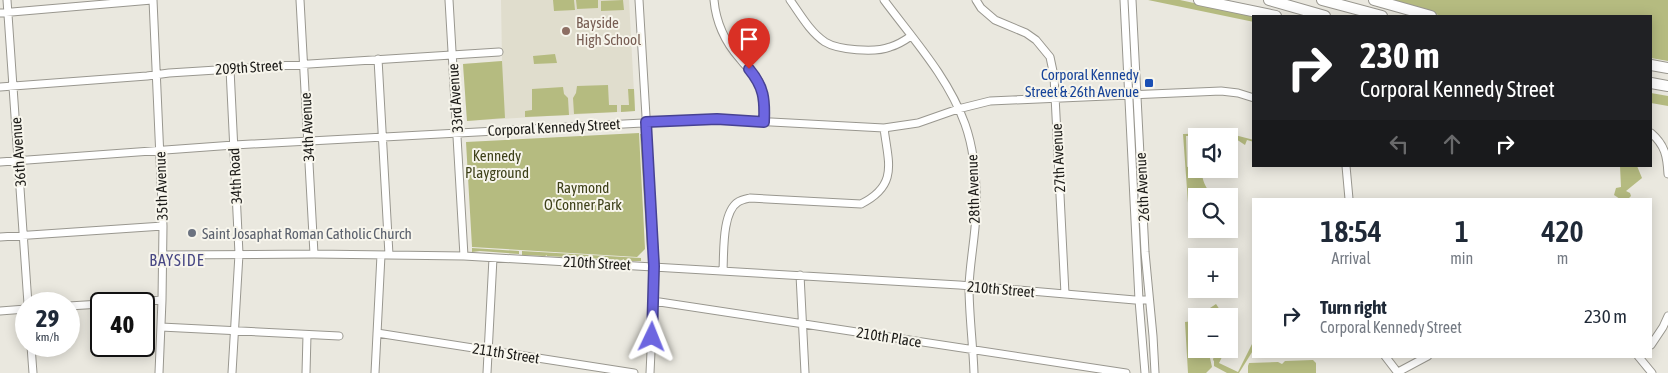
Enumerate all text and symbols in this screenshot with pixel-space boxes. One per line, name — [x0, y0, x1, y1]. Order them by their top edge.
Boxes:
place label: Bayside High School — [576, 14, 641, 48]
pin — [728, 18, 770, 69]
marker: Bayside High School — [560, 25, 572, 37]
icon: arrive — [735, 25, 763, 53]
icon: right — [1277, 35, 1342, 100]
text: 230 m — [1360, 35, 1439, 75]
street label: 209th Street — [215, 56, 283, 78]
street label: 33rd Avenue — [444, 63, 466, 133]
place label: Corporal Kennedy Street & 26th Avenue — [1025, 66, 1139, 100]
text: Corporal Kennedy Street — [1360, 76, 1555, 102]
marker: Corporal Kennedy Street & 26th Avenue — [1143, 77, 1155, 89]
street label: 34th Avenue — [297, 92, 317, 162]
street label: Corporal Kennedy Street — [487, 115, 621, 139]
street label: 36th Avenue — [7, 117, 29, 187]
street label: 27th Avenue — [1048, 123, 1068, 193]
map controls — [1188, 128, 1238, 358]
button: sound — [1188, 128, 1238, 178]
icon: left — [1385, 130, 1413, 158]
icon: ahead — [1438, 130, 1466, 158]
icon: right — [1491, 130, 1519, 158]
street label: 34th Road — [225, 147, 245, 205]
park label: Kennedy Playground — [465, 147, 529, 181]
street label: 35th Avenue — [151, 151, 171, 221]
street label: 26th Avenue — [1132, 152, 1152, 222]
street label: 28th Avenue — [963, 154, 983, 224]
park label: Raymond O'Conner Park — [544, 179, 622, 213]
button: search — [1188, 188, 1238, 238]
text: 18:54 — [1320, 214, 1382, 248]
text: 1 — [1455, 214, 1469, 248]
text: 420 — [1541, 214, 1584, 248]
place label: Saint Josaphat Roman Catholic Church — [202, 225, 412, 242]
marker: Saint Josaphat Roman Catholic Church — [186, 227, 198, 239]
button: + — [1188, 248, 1238, 298]
text: Arrival — [1332, 249, 1371, 267]
text: min — [1450, 249, 1473, 267]
text: m — [1557, 249, 1568, 267]
district label: BAYSIDE — [149, 251, 205, 269]
street label: 210th Street — [563, 253, 631, 273]
street label: 210th Street — [967, 278, 1035, 300]
speed limit sign: 40 — [90, 292, 155, 357]
text: Turn right — [1320, 296, 1387, 318]
icon: right — [1277, 302, 1305, 330]
text: 29 — [36, 304, 59, 332]
text: 230 m — [1584, 305, 1627, 327]
button: − — [1188, 308, 1238, 358]
position arrow — [625, 310, 677, 362]
text: Corporal Kennedy Street — [1320, 318, 1462, 336]
street label: 210th Place — [855, 323, 923, 351]
text: km/h — [36, 330, 59, 344]
street label: 211th Street — [471, 339, 541, 367]

